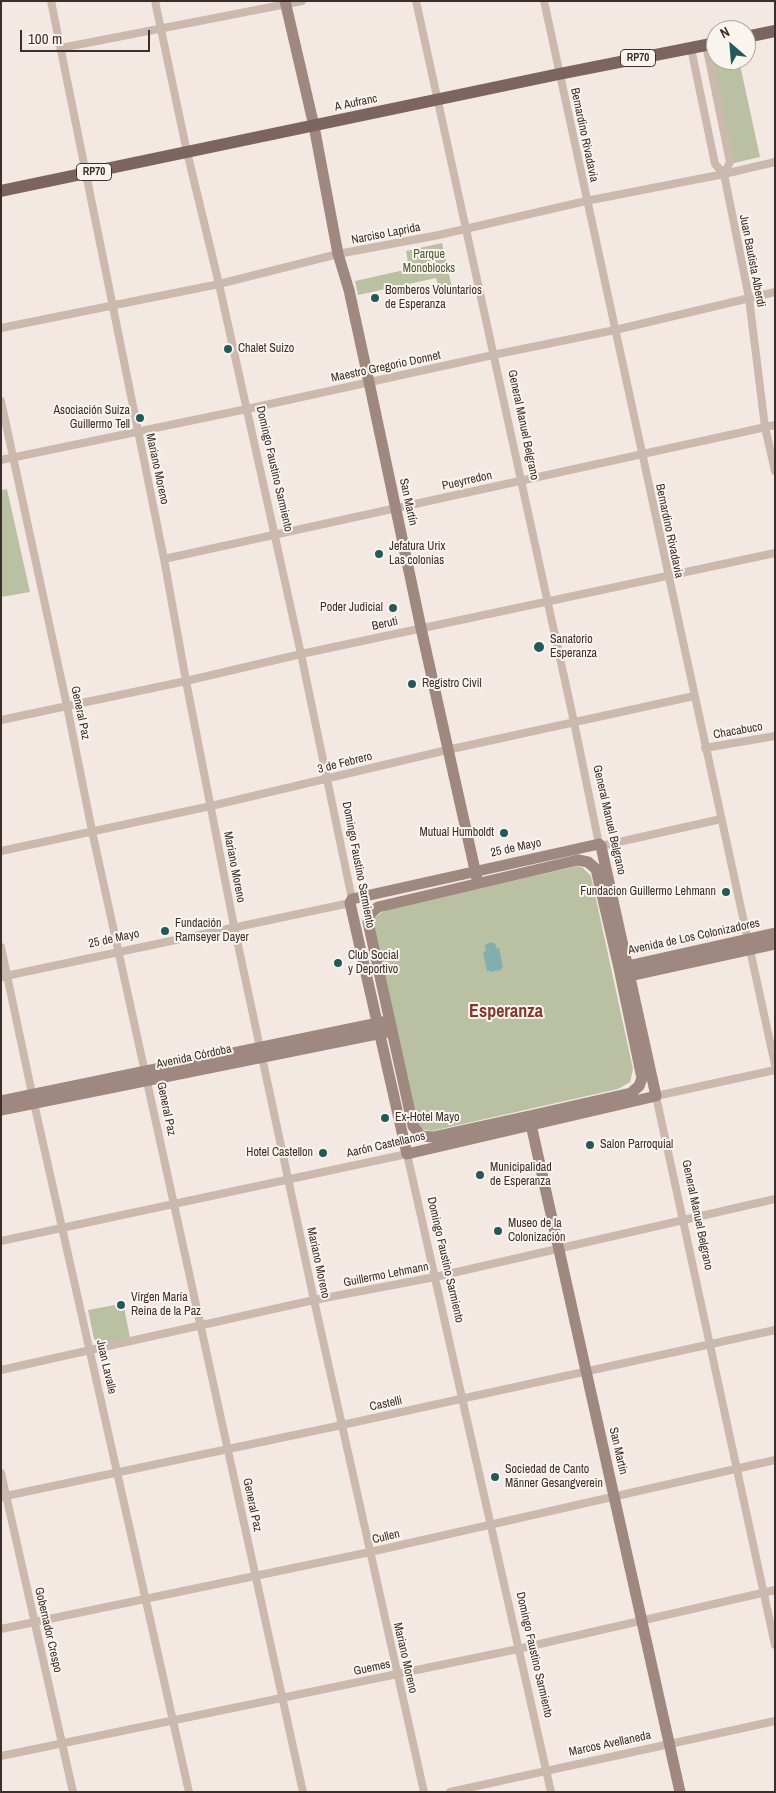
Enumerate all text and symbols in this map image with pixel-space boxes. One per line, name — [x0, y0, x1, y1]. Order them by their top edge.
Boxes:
scale bar — [22, 20, 152, 52]
north arrow — [706, 20, 756, 70]
text: N — [717, 23, 732, 42]
text: 100 m — [28, 28, 62, 49]
road number: RP70 — [620, 49, 656, 66]
street label: Bernardino Rivadavia — [567, 87, 601, 183]
street label: A Aufranc — [333, 91, 379, 115]
road number: RP70 — [76, 163, 112, 180]
street label: Juan Bautista Alberdi — [736, 213, 768, 309]
street label: Narciso Laprida — [350, 220, 422, 248]
park label: Parque Monoblocks — [403, 248, 455, 276]
place label: Bomberos Voluntarios de Esperanza — [385, 284, 482, 312]
marker: Bomberos Voluntarios de Esperanza — [369, 292, 381, 304]
place label: Chalet Suizo — [238, 342, 294, 356]
marker: Chalet Suizo — [222, 343, 234, 355]
street label: Maestro Gregorio Donnet — [330, 348, 442, 386]
street label: General Manuel Belgrano — [504, 369, 542, 481]
place label: Asociación Suiza Guillermo Tell — [53, 404, 130, 432]
street label: Domingo Faustino Sarmiento — [253, 405, 295, 533]
marker: Asociación Suiza Guillermo Tell — [134, 412, 146, 424]
street label: Mariano Moreno — [142, 432, 172, 506]
street label: Pueyrredon — [441, 468, 493, 494]
street label: San Martín — [396, 477, 420, 527]
street label: Bernardino Rivadavia — [652, 483, 686, 579]
place label: Jefatura Urix Las colonias — [389, 540, 445, 568]
marker: Jefatura Urix Las colonias — [373, 548, 385, 560]
place label: Poder Judicial — [320, 601, 383, 615]
marker: Poder Judicial — [387, 602, 399, 614]
street label: Beruti — [371, 614, 399, 634]
place label: Sanatorio Esperanza — [550, 633, 597, 661]
marker: Sanatorio Esperanza — [532, 640, 546, 654]
place label: Registro Civil — [422, 677, 482, 691]
marker: Registro Civil — [406, 678, 418, 690]
street label: General Paz — [67, 685, 93, 741]
street label: Chacabuco — [712, 720, 764, 742]
street label: 3 de Febrero — [316, 749, 374, 777]
street label: General Manuel Belgrano — [589, 764, 629, 876]
street label: Domingo Faustino Sarmiento — [339, 801, 377, 929]
place label: Mutual Humboldt — [420, 826, 494, 840]
marker: Mutual Humboldt — [498, 827, 510, 839]
street label: Mariano Moreno — [220, 830, 248, 904]
street label: 25 de Mayo — [489, 836, 543, 860]
place label: Fundacion Guillermo Lehmann — [580, 885, 716, 899]
marker: Fundacion Guillermo Lehmann — [720, 886, 732, 898]
street label: Avenida de Los Colonizadores — [627, 916, 761, 958]
place label: Fundación Ramseyer Dayer — [175, 917, 249, 945]
marker: Fundación Ramseyer Dayer — [159, 925, 171, 937]
street label: 25 de Mayo — [87, 927, 141, 951]
place label: Club Social y Deportivo — [348, 949, 398, 977]
marker: Club Social y Deportivo — [332, 957, 344, 969]
district label: Esperanza — [469, 1001, 543, 1023]
street label: Avenida Córdoba — [155, 1042, 233, 1072]
street label: General Paz — [153, 1081, 179, 1137]
place label: Ex-Hotel Mayo — [395, 1111, 460, 1125]
marker: Ex-Hotel Mayo — [379, 1112, 391, 1124]
street label: Aarón Castellanos — [345, 1129, 427, 1161]
place label: Salon Parroquial — [600, 1138, 673, 1152]
marker: Salon Parroquial — [584, 1139, 596, 1151]
place label: Hotel Castellon — [246, 1146, 313, 1160]
marker: Hotel Castellon — [317, 1147, 329, 1159]
street label: General Manuel Belgrano — [678, 1159, 716, 1271]
place label: Municipalidad de Esperanza — [490, 1161, 552, 1189]
marker: Municipalidad de Esperanza — [474, 1169, 486, 1181]
street label: Domingo Faustino Sarmiento — [424, 1196, 466, 1324]
place label: Museo de la Colonización — [508, 1217, 565, 1245]
marker: Museo de la Colonización — [492, 1225, 504, 1237]
street label: Mariano Moreno — [303, 1226, 333, 1300]
street label: Guillermo Lehmann — [342, 1260, 430, 1290]
place label: Virgen María Reina de la Paz — [131, 1291, 201, 1319]
marker: Virgen María Reina de la Paz — [115, 1299, 127, 1311]
street label: Juan Lavalle — [93, 1338, 119, 1396]
street label: Castelli — [368, 1394, 404, 1414]
street label: San Martín — [606, 1426, 630, 1476]
place label: Sociedad de Canto Männer Gesangverein — [505, 1463, 603, 1491]
marker: Sociedad de Canto Männer Gesangverein — [489, 1471, 501, 1483]
street label: General Paz — [239, 1477, 265, 1533]
street label: Cullen — [371, 1527, 401, 1547]
street label: Gobernador Crespo — [31, 1586, 65, 1674]
street label: Domingo Faustino Sarmiento — [513, 1591, 555, 1719]
street label: Mariano Moreno — [390, 1621, 420, 1695]
street label: Guemes — [352, 1657, 392, 1679]
street label: Marcos Avellaneda — [568, 1728, 652, 1760]

